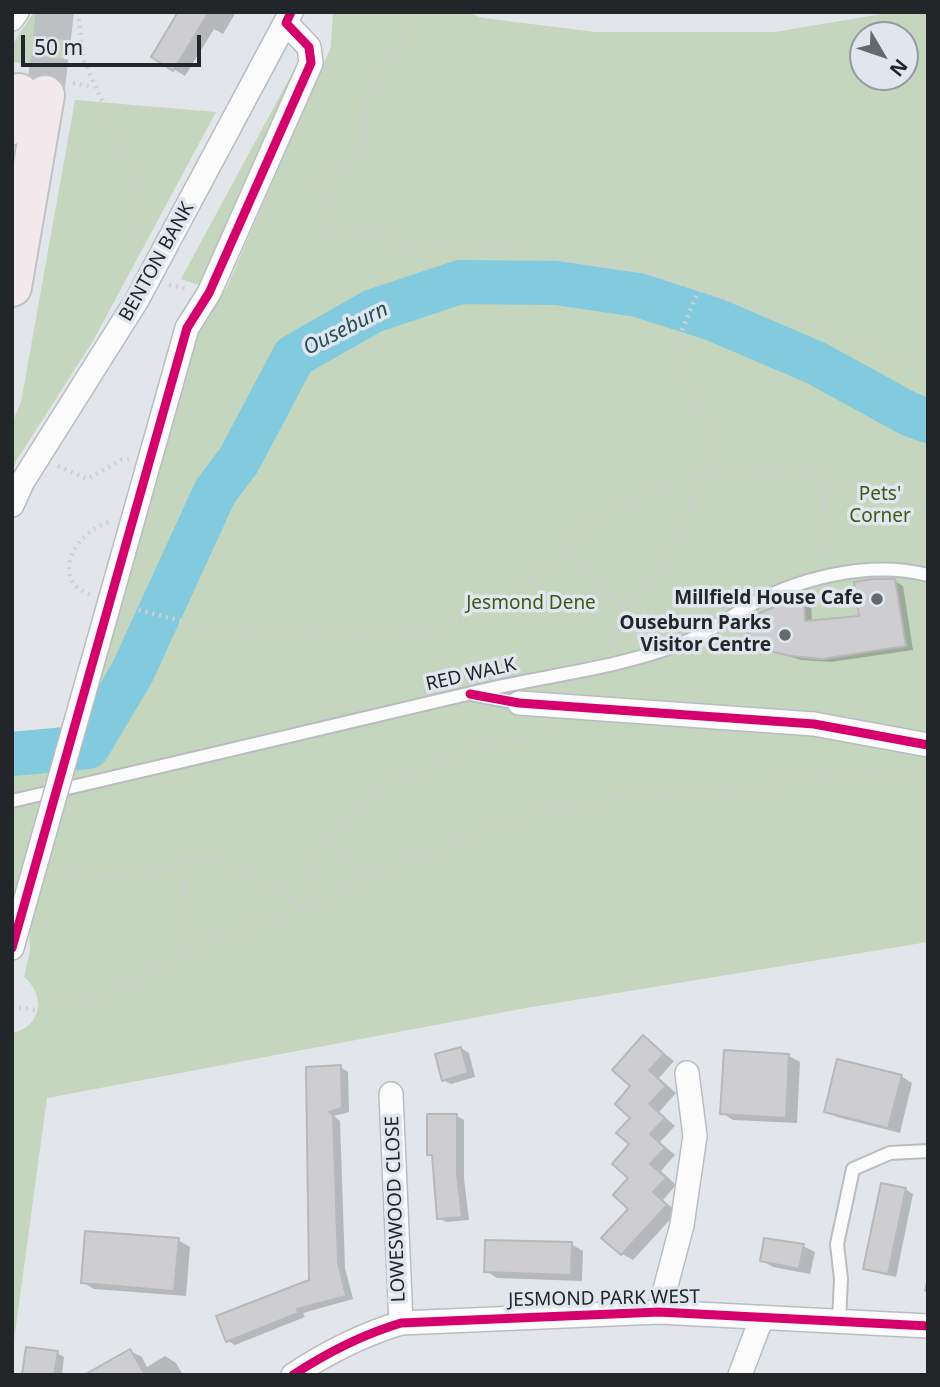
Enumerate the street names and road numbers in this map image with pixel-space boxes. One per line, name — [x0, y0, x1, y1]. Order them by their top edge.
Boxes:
street label: BENTON BANK — [115, 199, 199, 325]
street label: RED WALK — [424, 654, 518, 696]
street label: LOWESWOOD CLOSE — [381, 1116, 411, 1302]
street label: JESMOND PARK WEST — [508, 1286, 700, 1312]

